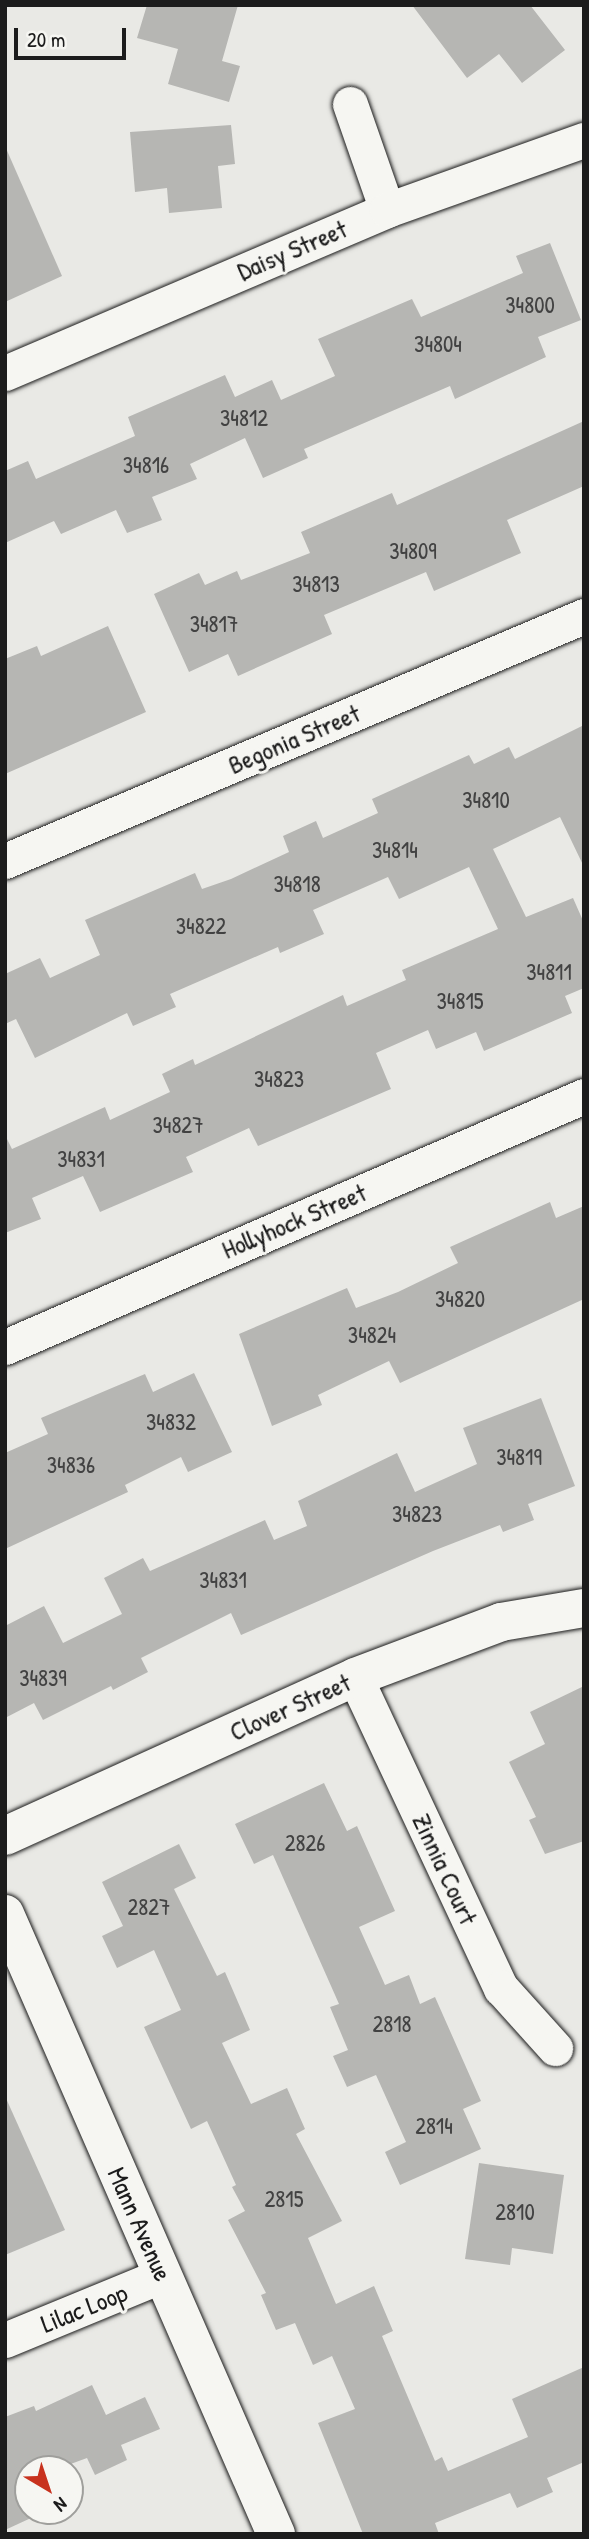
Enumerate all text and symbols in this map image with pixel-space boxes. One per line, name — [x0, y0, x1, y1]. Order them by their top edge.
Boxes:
scale bar — [18, 14, 130, 58]
text: 20 m — [27, 25, 65, 54]
street label: Daisy Street — [233, 213, 351, 287]
house number: 34800 — [505, 291, 555, 319]
house number: 34804 — [414, 330, 462, 358]
house number: 34812 — [220, 404, 268, 432]
house number: 34816 — [123, 451, 169, 479]
house number: 34809 — [389, 537, 437, 565]
house number: 34813 — [292, 570, 340, 598]
house number: 34817 — [190, 610, 238, 638]
street label: Begonia Street — [224, 697, 364, 781]
house number: 34810 — [462, 786, 510, 814]
house number: 34814 — [372, 836, 418, 864]
house number: 34818 — [273, 870, 321, 898]
house number: 34822 — [176, 912, 226, 940]
house number: 34811 — [526, 958, 572, 986]
house number: 34815 — [437, 987, 483, 1015]
house number: 34823 — [254, 1065, 304, 1093]
house number: 34827 — [152, 1111, 204, 1139]
house number: 34831 — [57, 1145, 105, 1173]
street label: Hollyhock Street — [217, 1177, 371, 1265]
house number: 34820 — [435, 1285, 485, 1313]
house number: 34824 — [348, 1321, 396, 1349]
house number: 34832 — [146, 1408, 196, 1436]
house number: 34819 — [496, 1443, 542, 1471]
house number: 34836 — [47, 1451, 95, 1479]
house number: 34823 — [392, 1500, 442, 1528]
house number: 34831 — [199, 1566, 247, 1594]
house number: 34839 — [19, 1664, 67, 1692]
street label: Clover Street — [225, 1667, 355, 1747]
street label: Zinnia Court — [406, 1809, 484, 1929]
house number: 2826 — [285, 1829, 325, 1857]
house number: 2827 — [128, 1893, 170, 1921]
house number: 2818 — [372, 2010, 412, 2038]
house number: 2814 — [415, 2112, 453, 2140]
street label: Mann Avenue — [101, 2162, 179, 2286]
house number: 2815 — [265, 2185, 303, 2213]
house number: 2810 — [495, 2198, 535, 2226]
street label: Lilac Loop — [36, 2277, 132, 2339]
north arrow — [14, 2455, 84, 2525]
text: N — [49, 2491, 73, 2518]

